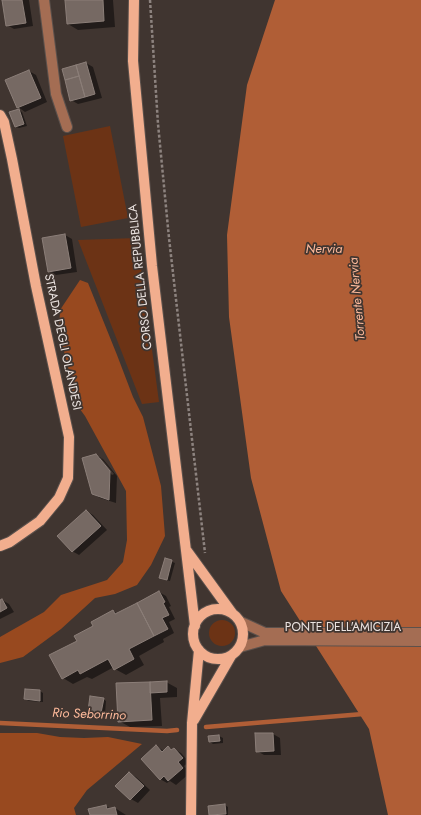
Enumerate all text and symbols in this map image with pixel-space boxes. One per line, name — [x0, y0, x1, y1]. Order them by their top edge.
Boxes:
street label: CORSO DELLA REPUBBLICA — [126, 203, 156, 351]
water label: Nervia — [305, 242, 343, 258]
water label: Torrente Nervia — [347, 257, 369, 341]
street label: STRADA DEGLI OLANDESI — [41, 273, 83, 411]
street label: PONTE DELL'AMICIZIA — [285, 621, 401, 635]
water label: Rio Seborrino — [52, 706, 126, 724]

